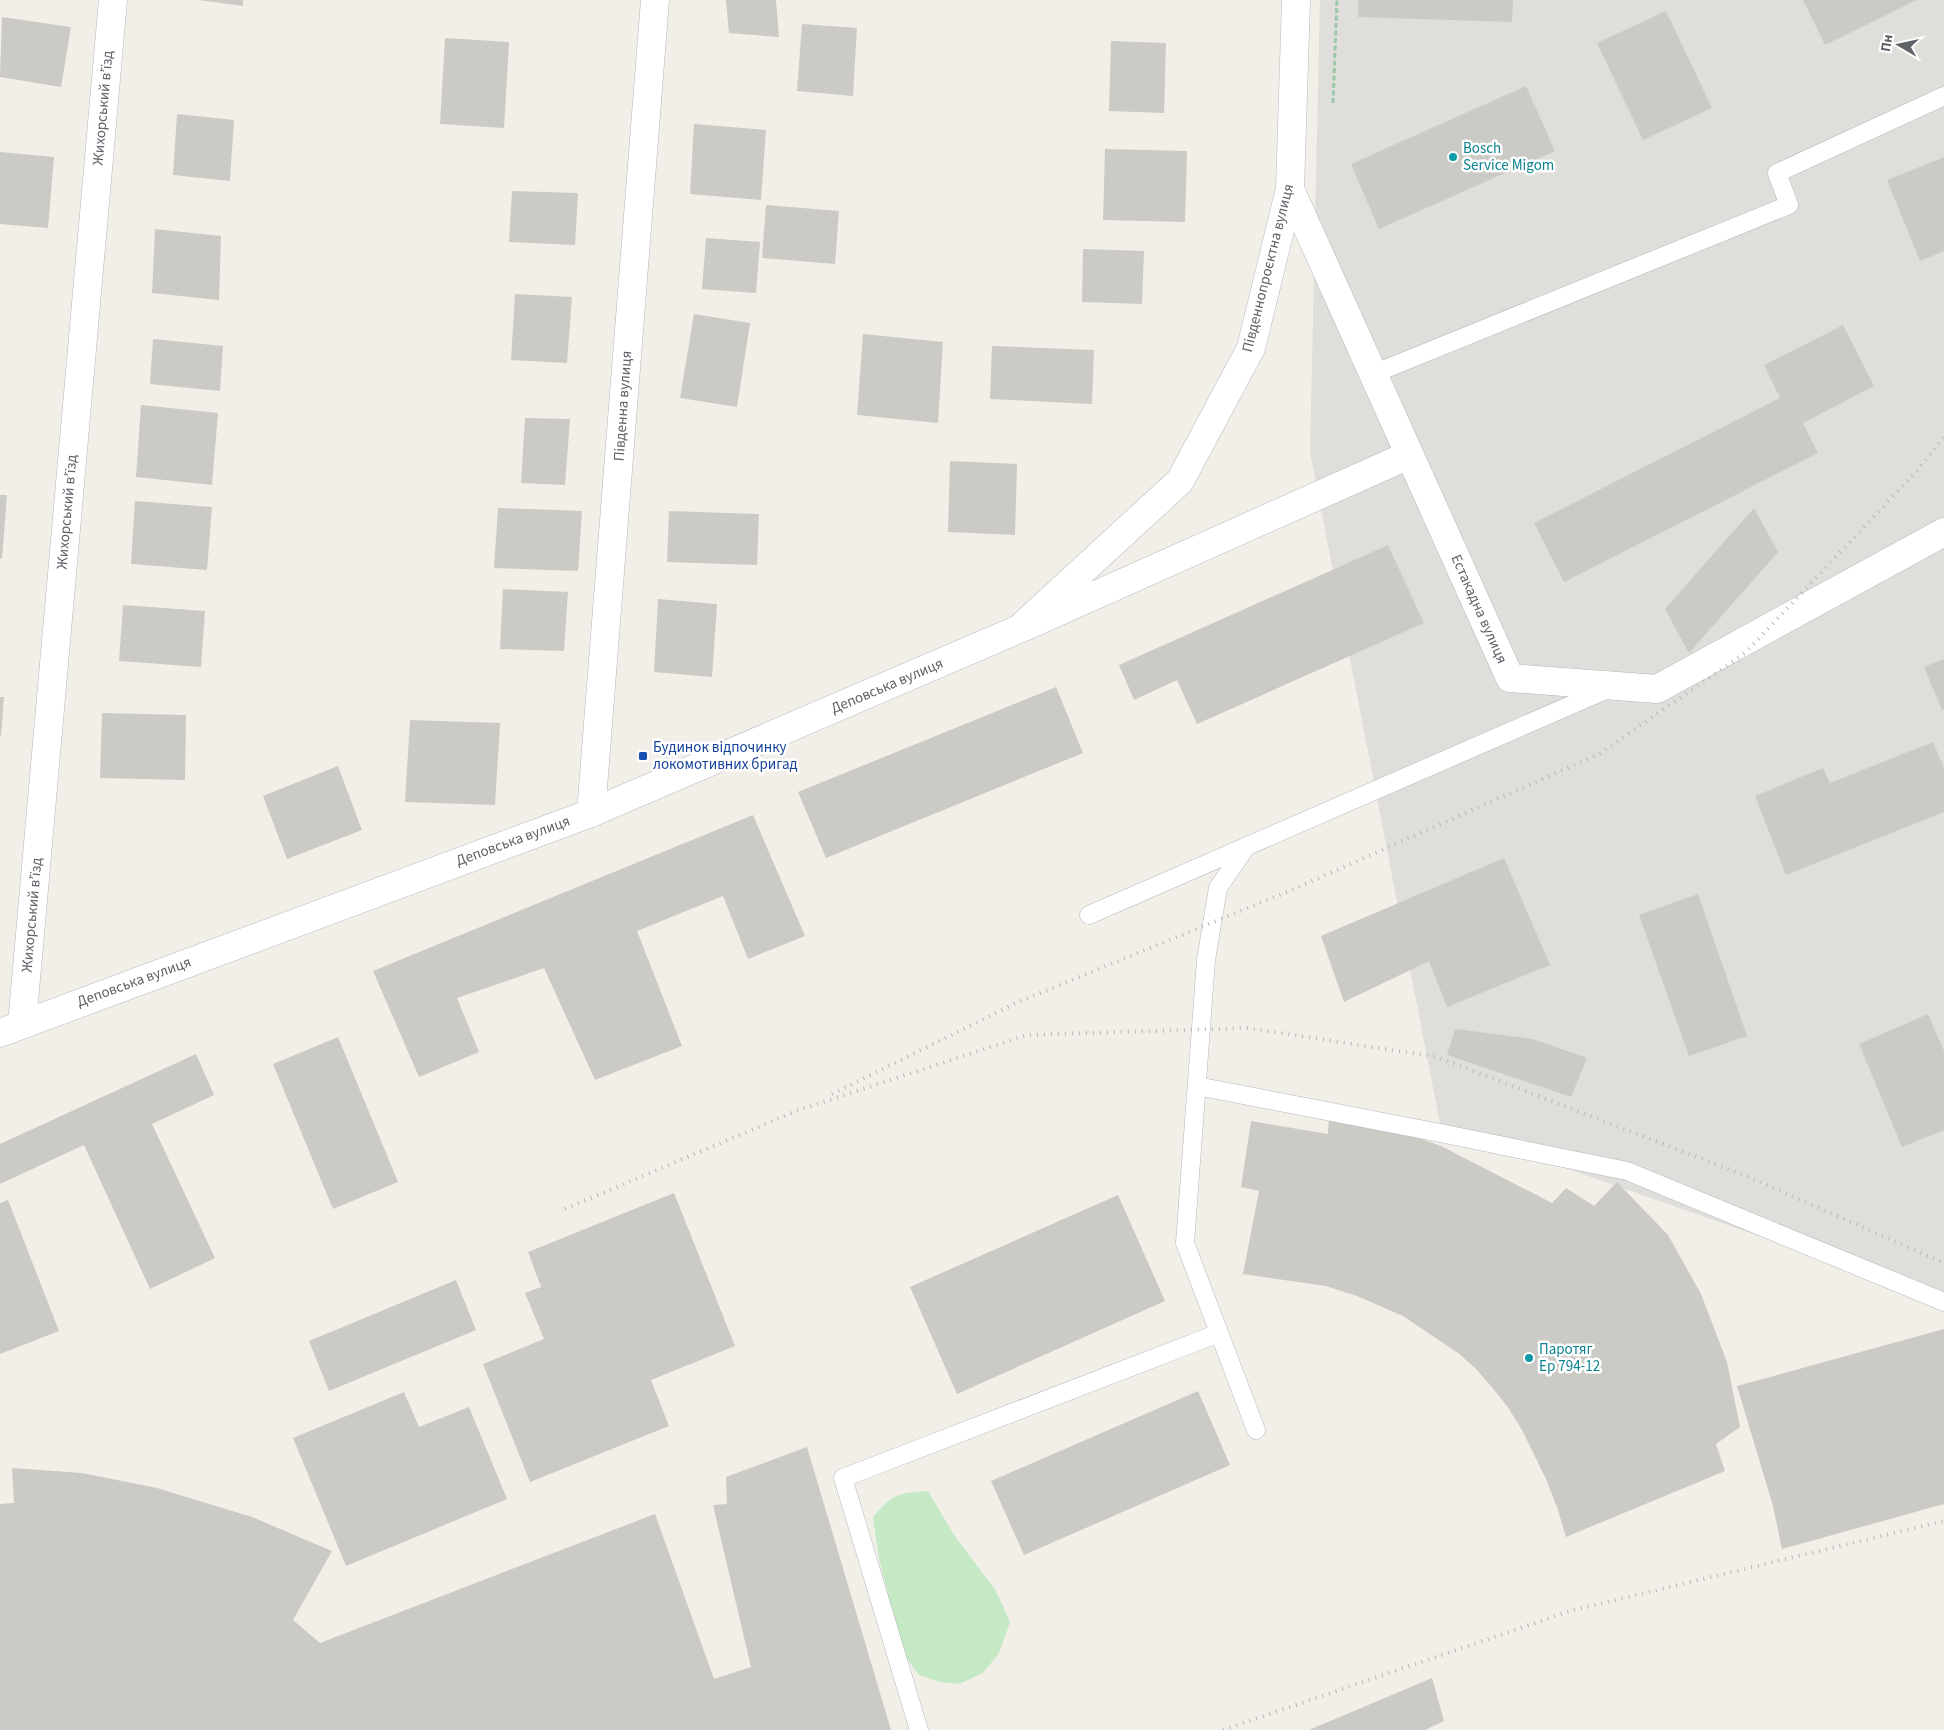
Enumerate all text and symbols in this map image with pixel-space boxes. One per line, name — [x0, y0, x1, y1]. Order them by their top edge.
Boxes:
north arrow — [1874, 20, 1924, 70]
text: Пн — [1876, 33, 1898, 53]
street label: Жихорський в’їзд — [88, 50, 118, 166]
place label: Bosch Service Migom — [1463, 138, 1554, 176]
marker: Bosch Service Migom — [1447, 151, 1459, 163]
street label: Південнопроєктна вулиця — [1237, 181, 1299, 355]
street label: Південна вулиця — [609, 350, 637, 462]
street label: Жихорський в’їзд — [52, 454, 82, 570]
street label: Естакадна вулиця — [1446, 551, 1512, 667]
street label: Деповська вулиця — [828, 653, 946, 719]
place label: Будинок відпочинку локомотивних бригад — [653, 737, 798, 775]
marker: Будинок відпочинку локомотивних бригад — [637, 750, 649, 762]
street label: Деповська вулиця — [453, 811, 573, 871]
street label: Жихорський в’їзд — [17, 857, 47, 973]
street label: Деповська вулиця — [74, 952, 194, 1012]
place label: Паротяг Ер 794-12 — [1539, 1339, 1600, 1377]
marker: Паротяг Ер 794-12 — [1523, 1352, 1535, 1364]

